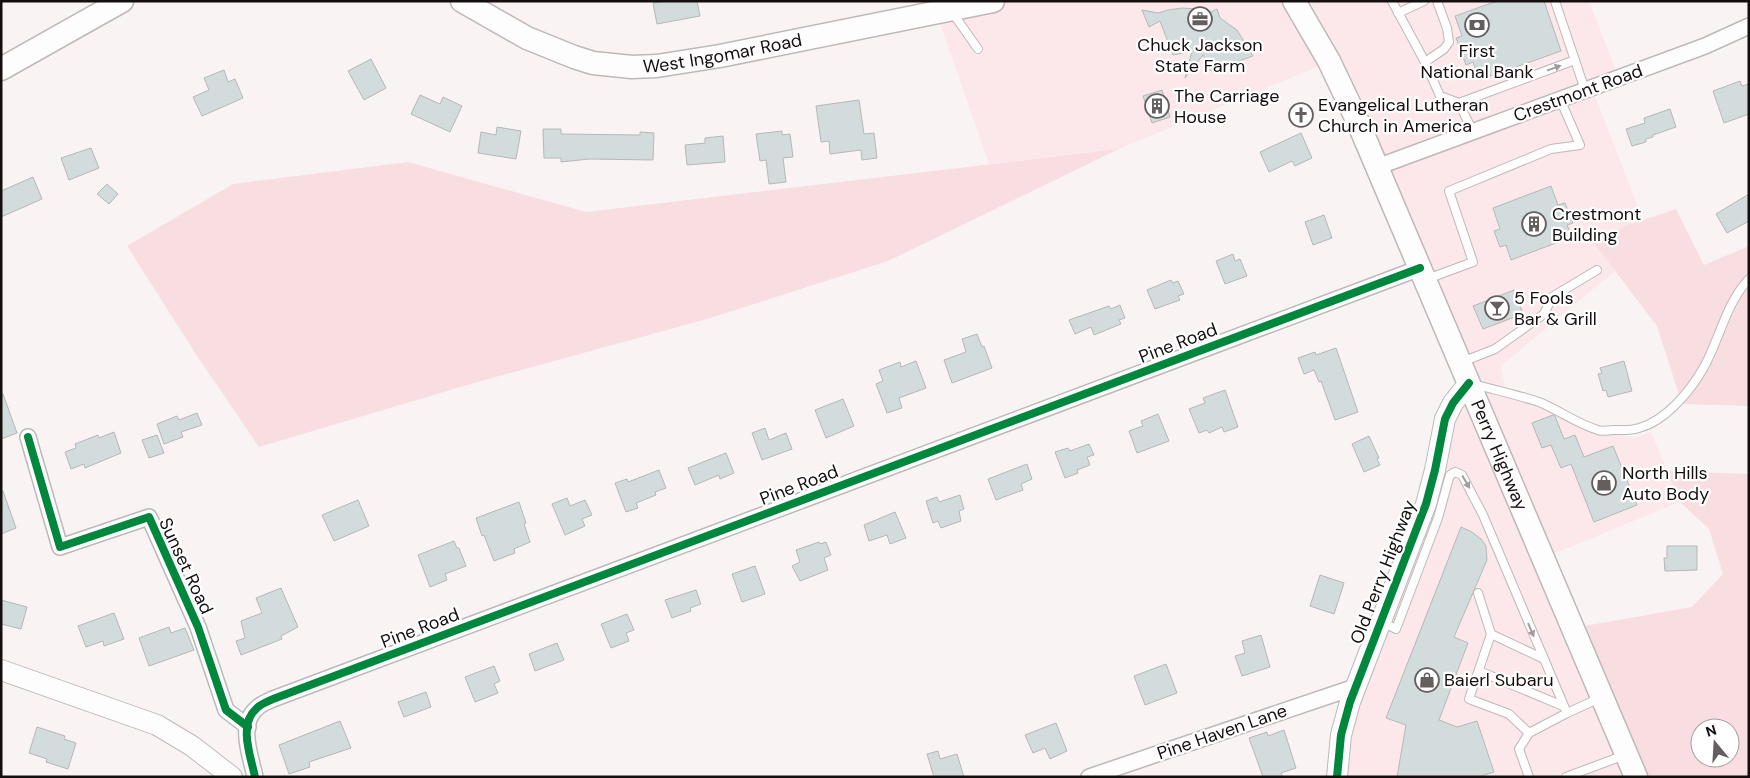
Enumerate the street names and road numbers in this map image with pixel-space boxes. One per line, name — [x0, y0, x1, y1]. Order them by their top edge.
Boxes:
street label: West Ingomar Road — [642, 28, 804, 79]
street label: Crestmont Road — [1510, 58, 1646, 128]
street label: Pine Road — [1135, 317, 1221, 369]
street label: Perry Highway — [1465, 396, 1534, 514]
street label: Pine Road — [756, 459, 842, 511]
street label: Old Perry Highway — [1345, 497, 1421, 647]
street label: Sunset Road — [153, 514, 219, 618]
street label: Pine Road — [377, 602, 463, 654]
street label: Pine Haven Lane — [1154, 699, 1290, 765]

